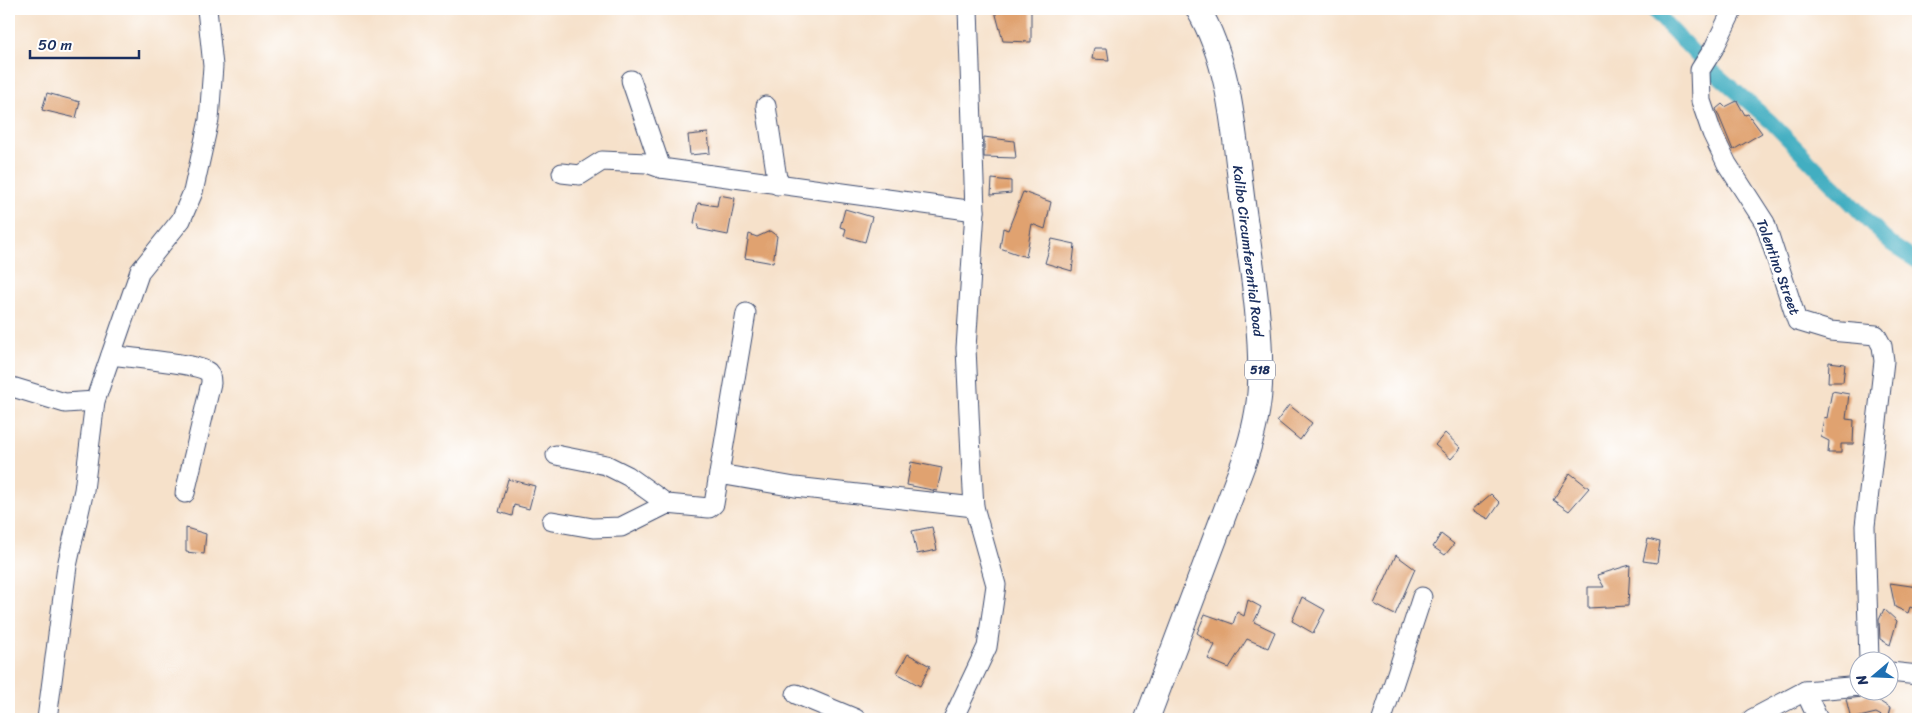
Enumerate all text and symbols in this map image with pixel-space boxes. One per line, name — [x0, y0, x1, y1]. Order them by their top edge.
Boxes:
scale bar — [30, 28, 139, 60]
text: 50 m — [38, 32, 73, 58]
street label: Kalibo Circumferential Road — [1225, 164, 1271, 340]
street label: Tolentino Street — [1749, 215, 1807, 319]
road number: 518 — [1245, 360, 1275, 380]
north arrow — [1850, 650, 1900, 700]
text: N — [1849, 671, 1876, 690]

